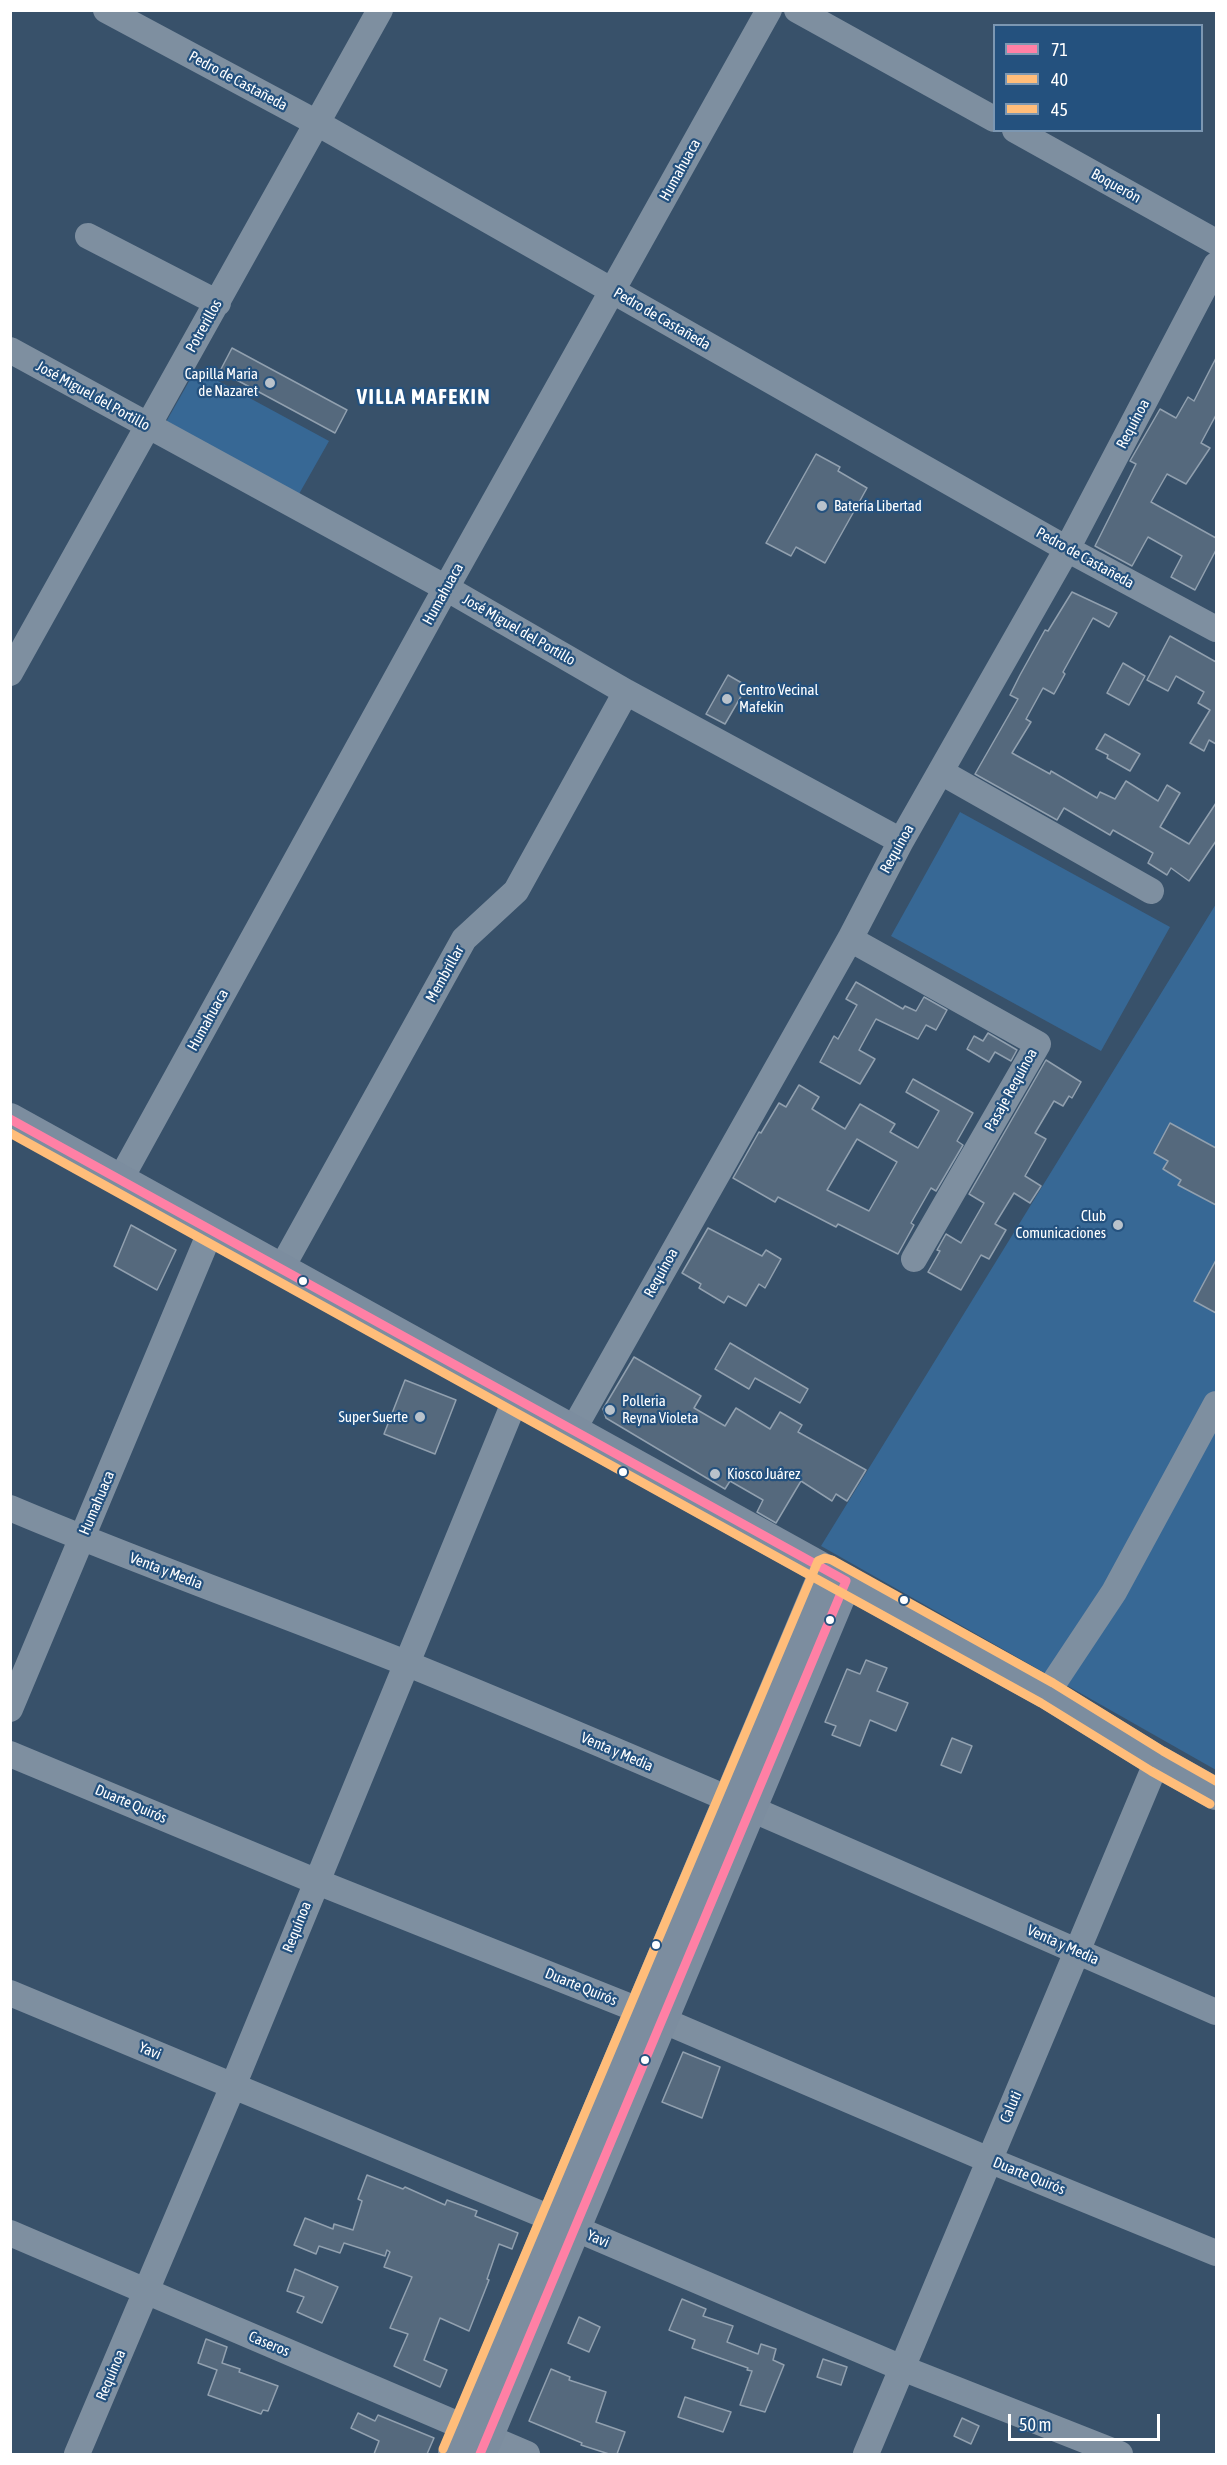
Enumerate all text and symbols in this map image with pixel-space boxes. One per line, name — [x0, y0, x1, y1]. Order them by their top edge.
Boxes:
legend — [993, 24, 1203, 132]
text: 71 — [1051, 39, 1068, 60]
street label: Pedro de Castañeda — [186, 47, 290, 115]
text: 40 — [1051, 69, 1068, 90]
text: 45 — [1051, 99, 1068, 120]
street label: Humahuaca — [656, 136, 704, 204]
street label: Boquerón — [1088, 165, 1144, 207]
street label: Pedro de Castañeda — [610, 284, 714, 354]
street label: Potrerillos — [182, 296, 226, 356]
street label: José Miguel del Portillo — [33, 357, 153, 435]
place label: Capilla Maria de Nazaret — [185, 365, 258, 400]
marker: Capilla Maria de Nazaret — [263, 376, 277, 390]
district label: VILLA MAFEKIN — [357, 384, 491, 410]
street label: Requínoa — [1113, 396, 1153, 452]
place label: Batería Libertad — [834, 497, 922, 515]
marker: Batería Libertad — [815, 499, 829, 513]
street label: Pedro de Castañeda — [1033, 524, 1137, 592]
street label: Humahuaca — [419, 560, 467, 628]
street label: José Miguel del Portillo — [459, 590, 579, 670]
place label: Centro Vecinal Mafekin — [739, 681, 819, 716]
marker: Centro Vecinal Mafekin — [720, 692, 734, 706]
street label: Requínoa — [876, 821, 918, 877]
street label: Membrillar — [422, 943, 468, 1005]
street label: Humahuaca — [184, 986, 232, 1054]
street label: Pasaje Requínoa — [981, 1045, 1041, 1135]
place label: Club Comunicaciones — [1015, 1207, 1106, 1242]
marker: Club Comunicaciones — [1111, 1218, 1125, 1232]
street label: Requínoa — [640, 1245, 682, 1301]
unlabelled marker — [297, 1275, 309, 1287]
place label: Polleria Reyna Violeta — [622, 1392, 698, 1427]
marker: Polleria Reyna Violeta — [603, 1403, 617, 1417]
place label: Super Suerte — [338, 1408, 408, 1426]
marker: Super Suerte — [413, 1410, 427, 1424]
place label: Kiosco Juárez — [727, 1465, 800, 1483]
unlabelled marker — [617, 1466, 629, 1478]
marker: Kiosco Juárez — [708, 1467, 722, 1481]
street label: Humahuaca — [75, 1468, 119, 1538]
street label: Venta y Media — [127, 1549, 205, 1593]
unlabelled marker — [898, 1594, 910, 1606]
unlabelled marker — [824, 1614, 836, 1626]
street label: Venta y Media — [578, 1729, 656, 1775]
street label: Duarte Quirós — [92, 1781, 170, 1827]
street label: Requínoa — [279, 1899, 315, 1955]
street label: Venta y Media — [1024, 1921, 1102, 1969]
unlabelled marker — [650, 1939, 662, 1951]
street label: Duarte Quirós — [542, 1964, 620, 2010]
street label: Yavi — [136, 2038, 164, 2064]
unlabelled marker — [639, 2054, 651, 2066]
street label: Caluti — [996, 2088, 1026, 2126]
street label: Duarte Quirós — [990, 2153, 1068, 2199]
street label: Yavi — [584, 2226, 612, 2252]
street label: Caseros — [246, 2327, 292, 2361]
street label: Requínoa — [92, 2347, 130, 2403]
scale bar — [1011, 2402, 1162, 2440]
text: 50 m — [1019, 2414, 1051, 2435]

